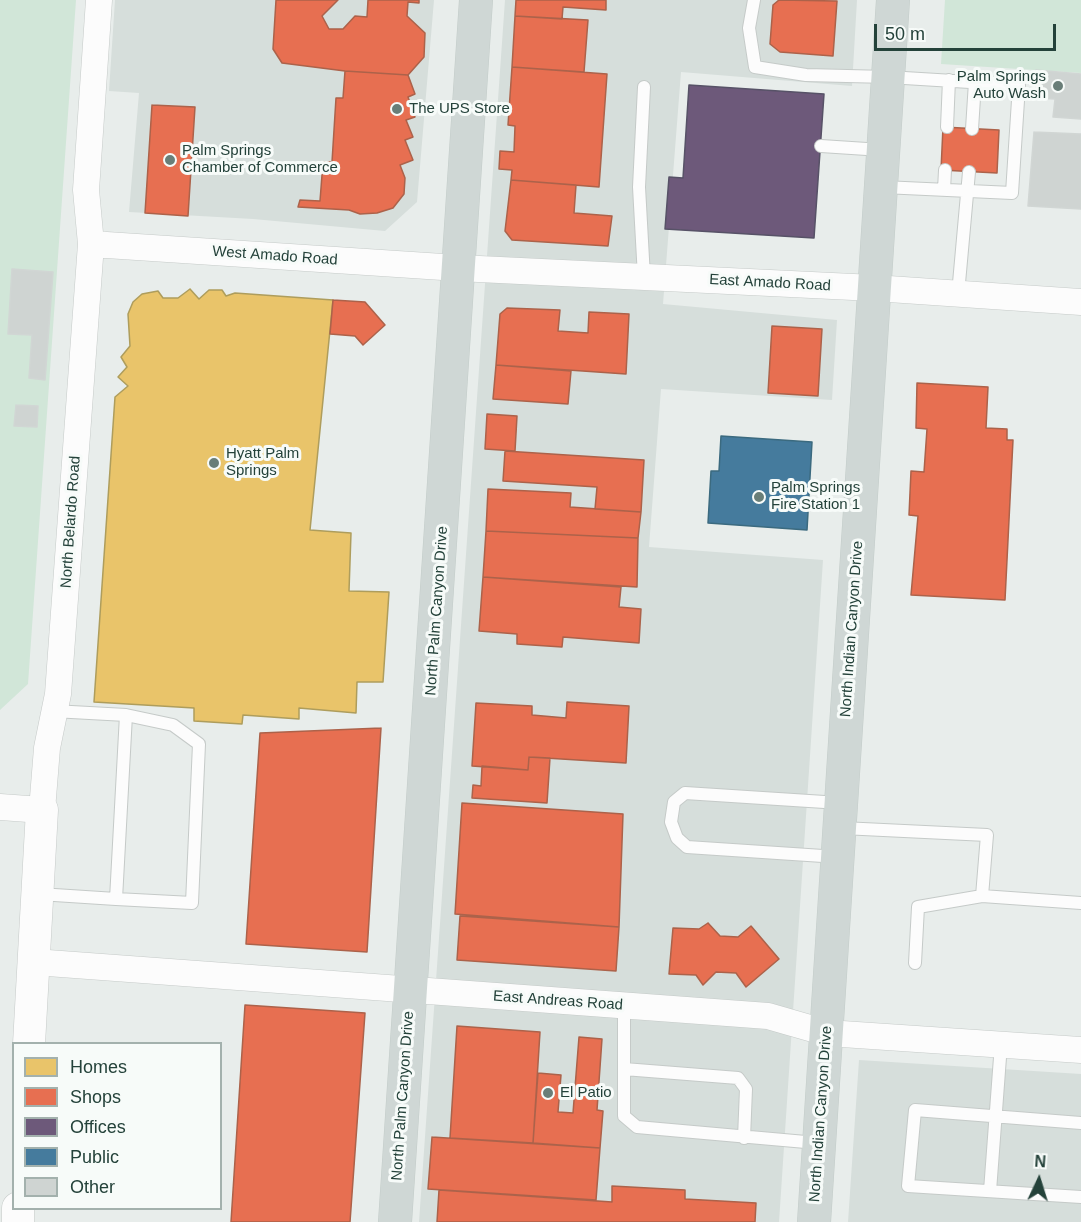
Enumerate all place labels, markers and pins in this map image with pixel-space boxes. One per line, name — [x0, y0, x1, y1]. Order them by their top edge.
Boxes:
place label: Palm Springs Auto Wash — [957, 68, 1046, 103]
marker: Palm Springs Auto Wash — [1051, 79, 1065, 93]
place label: The UPS Store — [409, 100, 510, 118]
marker: The UPS Store — [390, 102, 404, 116]
place label: Palm Springs Chamber of Commerce — [182, 142, 338, 177]
marker: Palm Springs Chamber of Commerce — [163, 153, 177, 167]
place label: Hyatt Palm Springs — [226, 445, 299, 480]
marker: Hyatt Palm Springs — [207, 456, 221, 470]
place label: Palm Springs Fire Station 1 — [771, 479, 860, 514]
marker: Palm Springs Fire Station 1 — [752, 490, 766, 504]
place label: El Patio — [560, 1084, 612, 1102]
marker: El Patio — [541, 1086, 555, 1100]

